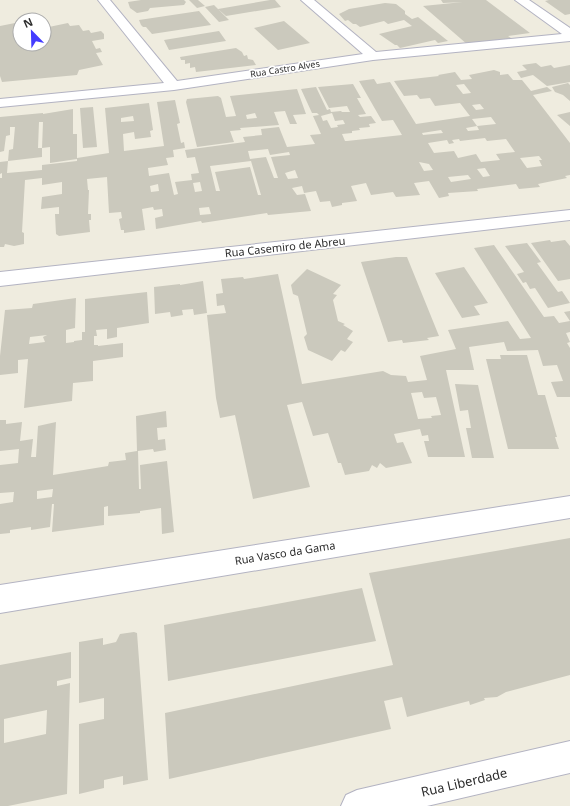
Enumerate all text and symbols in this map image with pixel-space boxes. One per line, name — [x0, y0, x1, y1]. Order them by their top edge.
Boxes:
north arrow — [12, 12, 52, 52]
text: N — [21, 14, 35, 31]
street label: Rua Castro Alves — [249, 57, 321, 80]
street label: Rua Casemiro de Abreu — [224, 233, 346, 260]
street label: Rua Vasco da Gama — [234, 537, 336, 568]
street label: Rua Liberdade — [419, 763, 509, 801]

